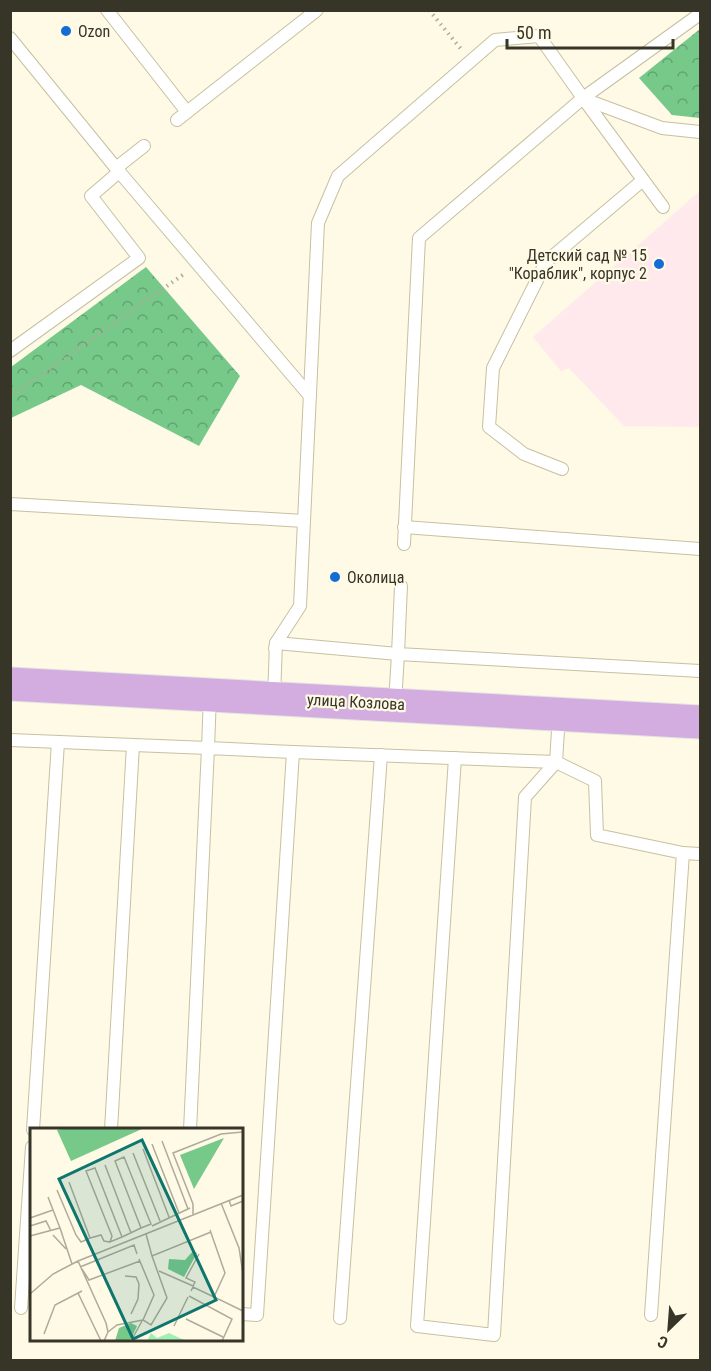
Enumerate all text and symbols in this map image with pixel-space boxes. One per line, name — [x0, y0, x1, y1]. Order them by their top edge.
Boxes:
scale bar — [507, 12, 674, 50]
place label: Ozon — [78, 22, 110, 41]
text: 50 m — [516, 22, 551, 43]
marker: Ozon — [59, 24, 73, 38]
place label: Детский сад № 15 "Кораблик", корпус 2 — [509, 246, 647, 283]
marker: Детский сад № 15 "Кораблик", корпус 2 — [652, 257, 666, 271]
place label: Околица — [347, 568, 404, 587]
marker: Околица — [328, 570, 342, 584]
street label: улица Козлова — [306, 690, 406, 714]
inset map — [30, 1128, 243, 1341]
north arrow — [639, 1299, 699, 1359]
text: С — [655, 1332, 671, 1353]

